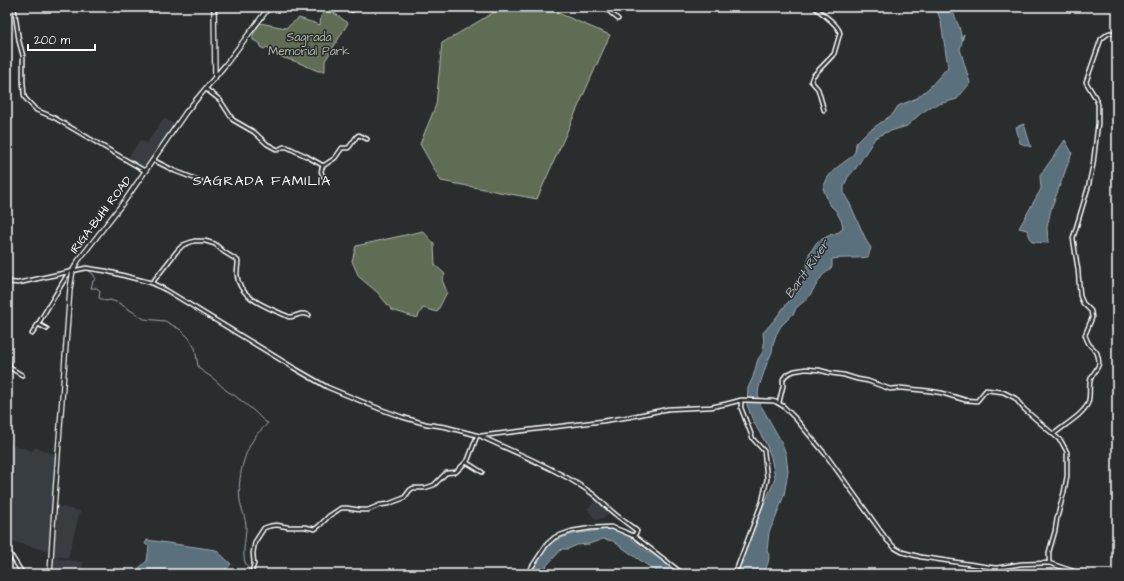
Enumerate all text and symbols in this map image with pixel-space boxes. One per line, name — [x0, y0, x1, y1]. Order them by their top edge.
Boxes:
scale bar — [28, 26, 95, 52]
park label: Sagrada Memorial Park — [268, 29, 350, 60]
text: 200 m — [34, 32, 71, 49]
district label: SAGRADA FAMILIA — [193, 171, 331, 191]
street label: IRIGA-BUHI ROAD — [66, 173, 136, 257]
water label: Barit River — [780, 235, 835, 302]

